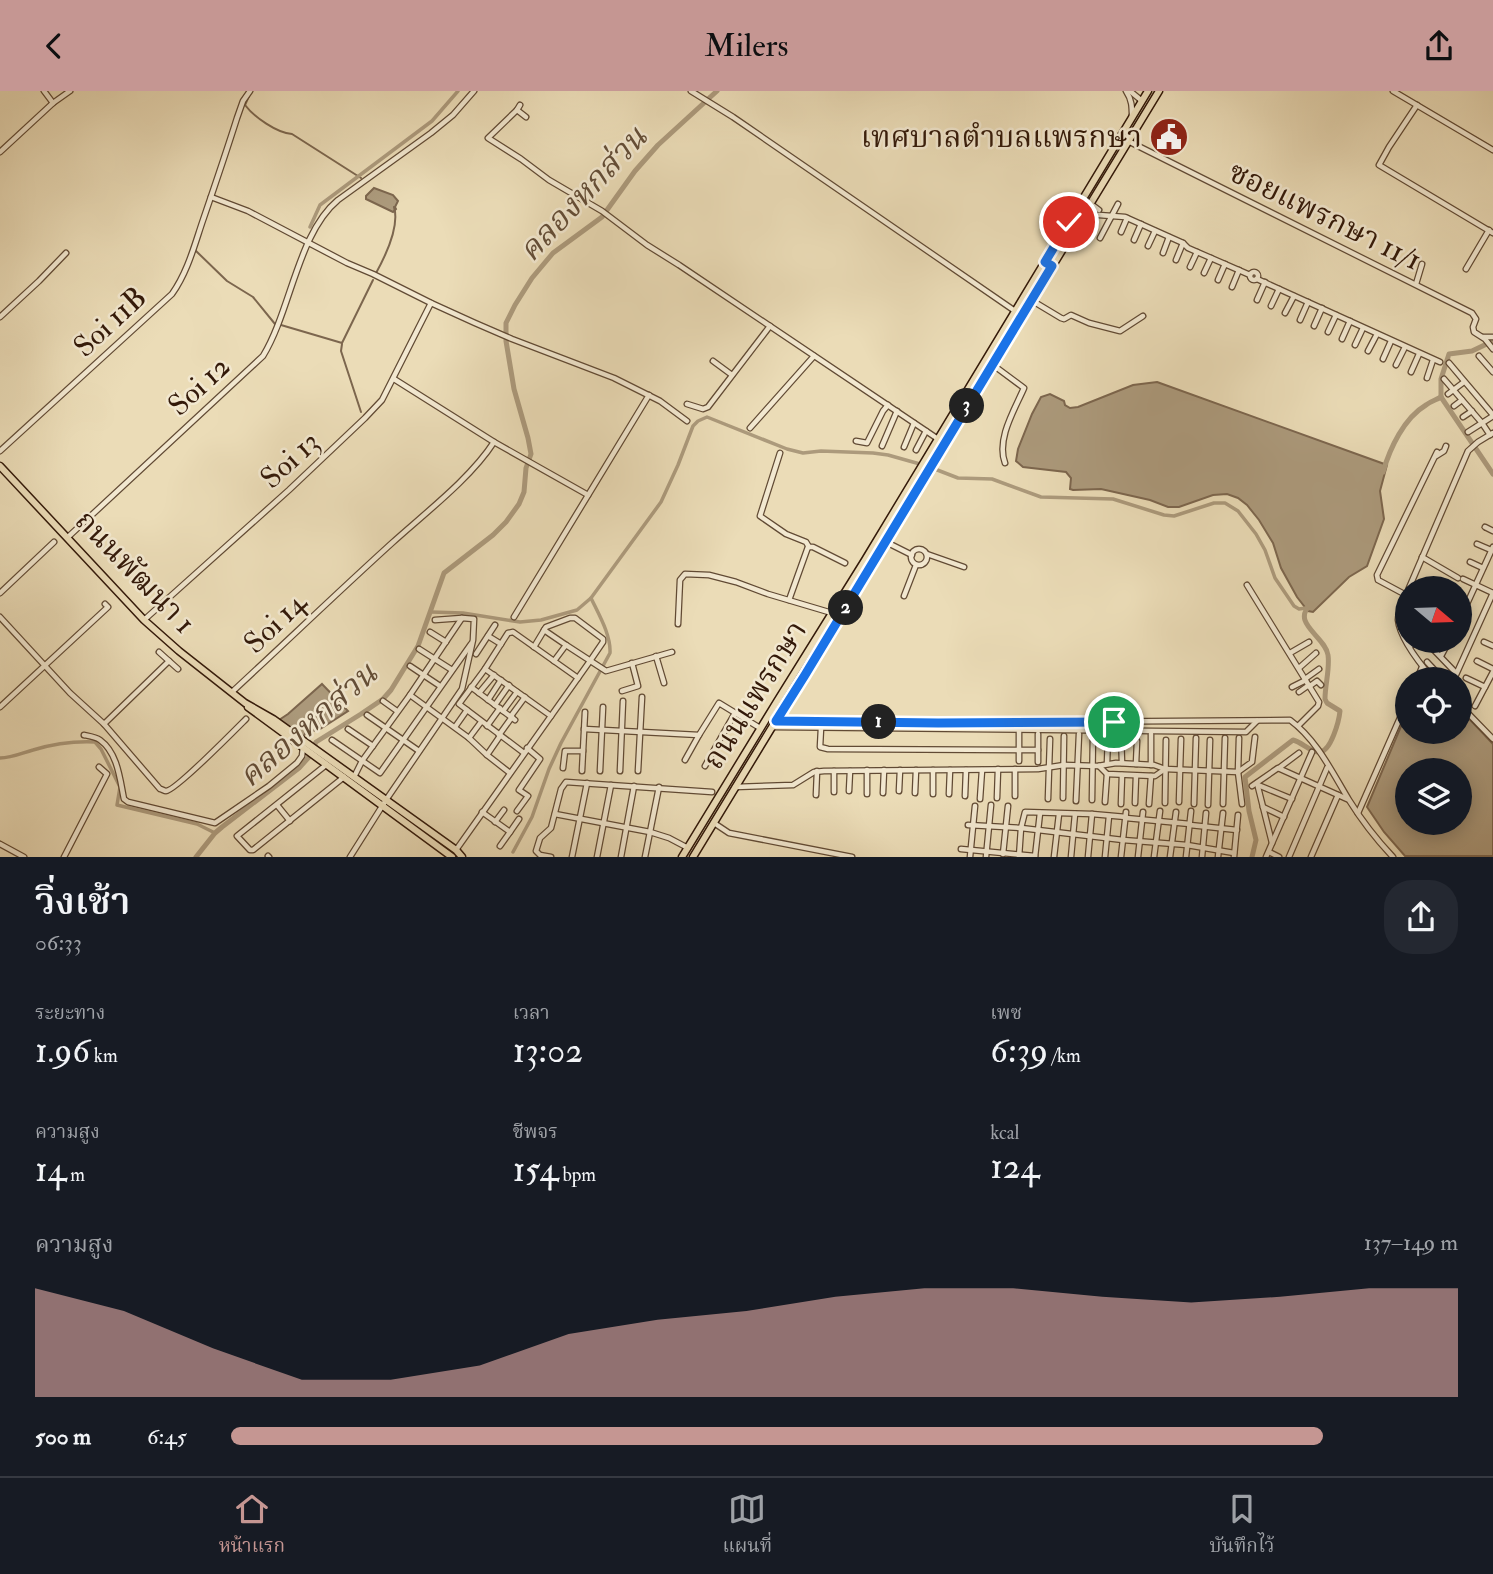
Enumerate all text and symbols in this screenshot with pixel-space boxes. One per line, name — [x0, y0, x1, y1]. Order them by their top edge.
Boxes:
text: Milers — [705, 26, 788, 66]
icon: back — [35, 27, 73, 65]
icon: share — [1420, 27, 1458, 65]
public building icon: เทศบาลตำบลแพรกษา — [1148, 116, 1190, 158]
water label: คลองหกส่วน — [510, 117, 657, 270]
place label: เทศบาลตำบลแพรกษา — [861, 119, 1142, 156]
street label: ซอยแพรกษา 11/1 — [1223, 153, 1427, 279]
pin — [1039, 192, 1099, 252]
icon: check — [1050, 203, 1088, 241]
street label: Soi 11B — [66, 279, 154, 365]
street label: Soi 12 — [160, 348, 238, 424]
pin: 3 — [950, 389, 984, 423]
text: 3 — [963, 393, 970, 417]
street label: Soi 13 — [253, 423, 327, 497]
street label: ถนนพัฒนา 1 — [67, 503, 203, 641]
north arrow — [1395, 576, 1472, 653]
map controls — [1395, 576, 1472, 835]
street label: Soi 14 — [236, 583, 315, 661]
pin: 2 — [828, 591, 864, 625]
text: 2 — [841, 595, 850, 619]
street label: ถนนแพรกษา — [695, 614, 815, 776]
water label: คลองหกส่วน — [230, 653, 386, 796]
button: locate — [1395, 667, 1472, 744]
pin — [1084, 692, 1144, 752]
icon: arrive — [1095, 703, 1133, 741]
pin: 1 — [862, 705, 896, 739]
text: 1 — [875, 709, 882, 733]
button: layers — [1395, 758, 1472, 835]
text: วิ่งเช้า — [35, 878, 130, 926]
button: share — [1384, 880, 1458, 954]
text: 06:33 — [35, 928, 82, 957]
text: ระยะทาง — [35, 1001, 105, 1025]
text: เวลา — [513, 1001, 550, 1025]
text: เพซ — [990, 1001, 1022, 1025]
text: 1.96 — [35, 1029, 90, 1073]
text: 13:02 — [513, 1029, 583, 1073]
text: 6:39 — [990, 1029, 1048, 1073]
text: km — [90, 1044, 118, 1068]
text: /km — [1048, 1044, 1081, 1068]
text: ความสูง — [35, 1120, 100, 1144]
text: ชีพจร — [513, 1120, 558, 1144]
text: kcal — [990, 1121, 1019, 1145]
text: 124 — [990, 1145, 1039, 1189]
text: 14 — [35, 1148, 66, 1192]
text: 154 — [513, 1148, 558, 1192]
text: m — [66, 1163, 85, 1187]
text: bpm — [558, 1163, 596, 1187]
text: 137–149 m — [1364, 1228, 1458, 1257]
text: ความสูง — [35, 1230, 113, 1259]
text: 500 m — [35, 1422, 91, 1451]
text: 6:45 — [147, 1422, 187, 1451]
tab: หน้าแรก — [219, 1490, 285, 1562]
tab: แผนที่ — [722, 1490, 772, 1562]
tab: บันทึกไว้ — [1210, 1490, 1274, 1562]

